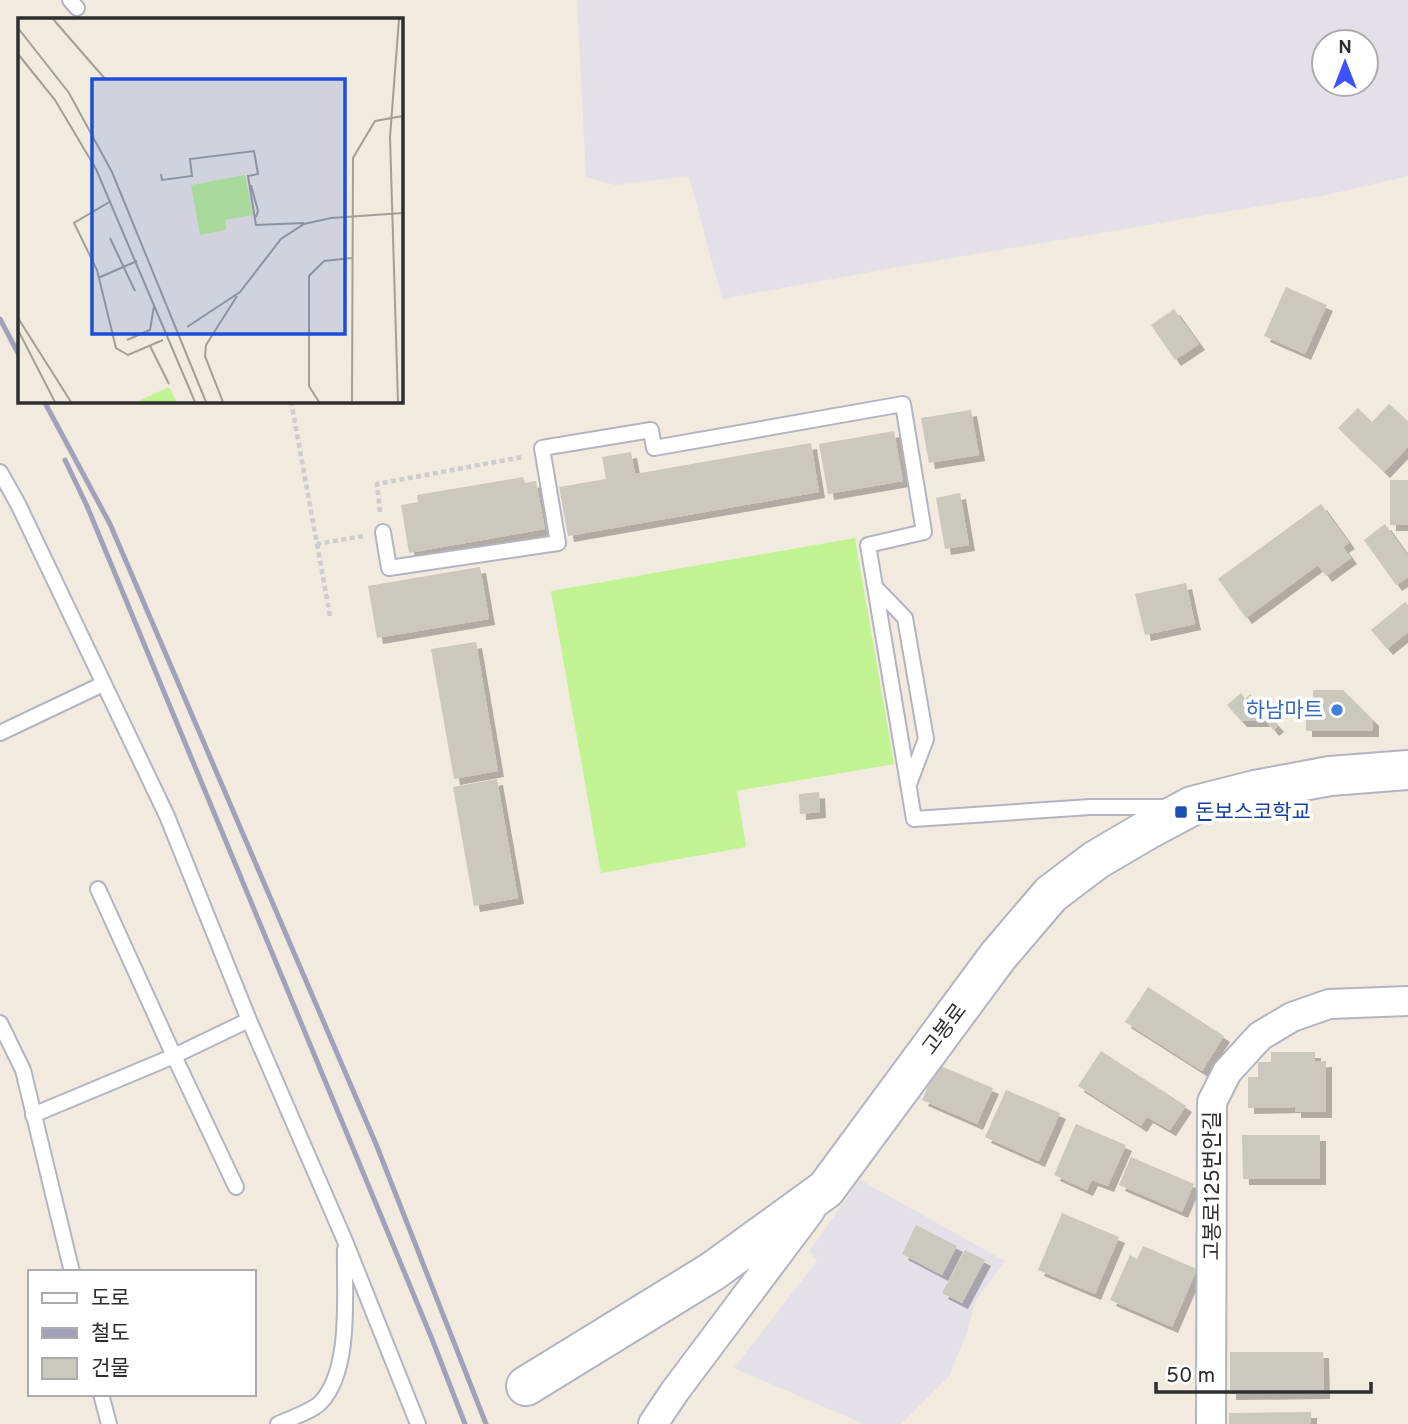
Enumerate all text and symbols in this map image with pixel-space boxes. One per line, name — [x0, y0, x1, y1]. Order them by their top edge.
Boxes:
inset map — [18, 18, 402, 402]
north arrow — [1310, 28, 1380, 98]
text: N — [1338, 36, 1352, 60]
place label: 하남마트 — [1246, 698, 1323, 725]
marker: 하남마트 — [1329, 702, 1345, 718]
place label: 돈보스코학교 — [1195, 800, 1311, 827]
marker: 돈보스코학교 — [1173, 804, 1189, 820]
street label: 고봉로 — [917, 999, 973, 1061]
street label: 고봉로125번안길 — [1200, 1111, 1227, 1261]
legend — [28, 1270, 256, 1396]
text: 도로 — [91, 1286, 130, 1313]
text: 철도 — [91, 1321, 130, 1348]
scale bar — [1156, 1350, 1371, 1394]
text: 건물 — [91, 1356, 130, 1383]
text: 50 m — [1166, 1363, 1215, 1390]

